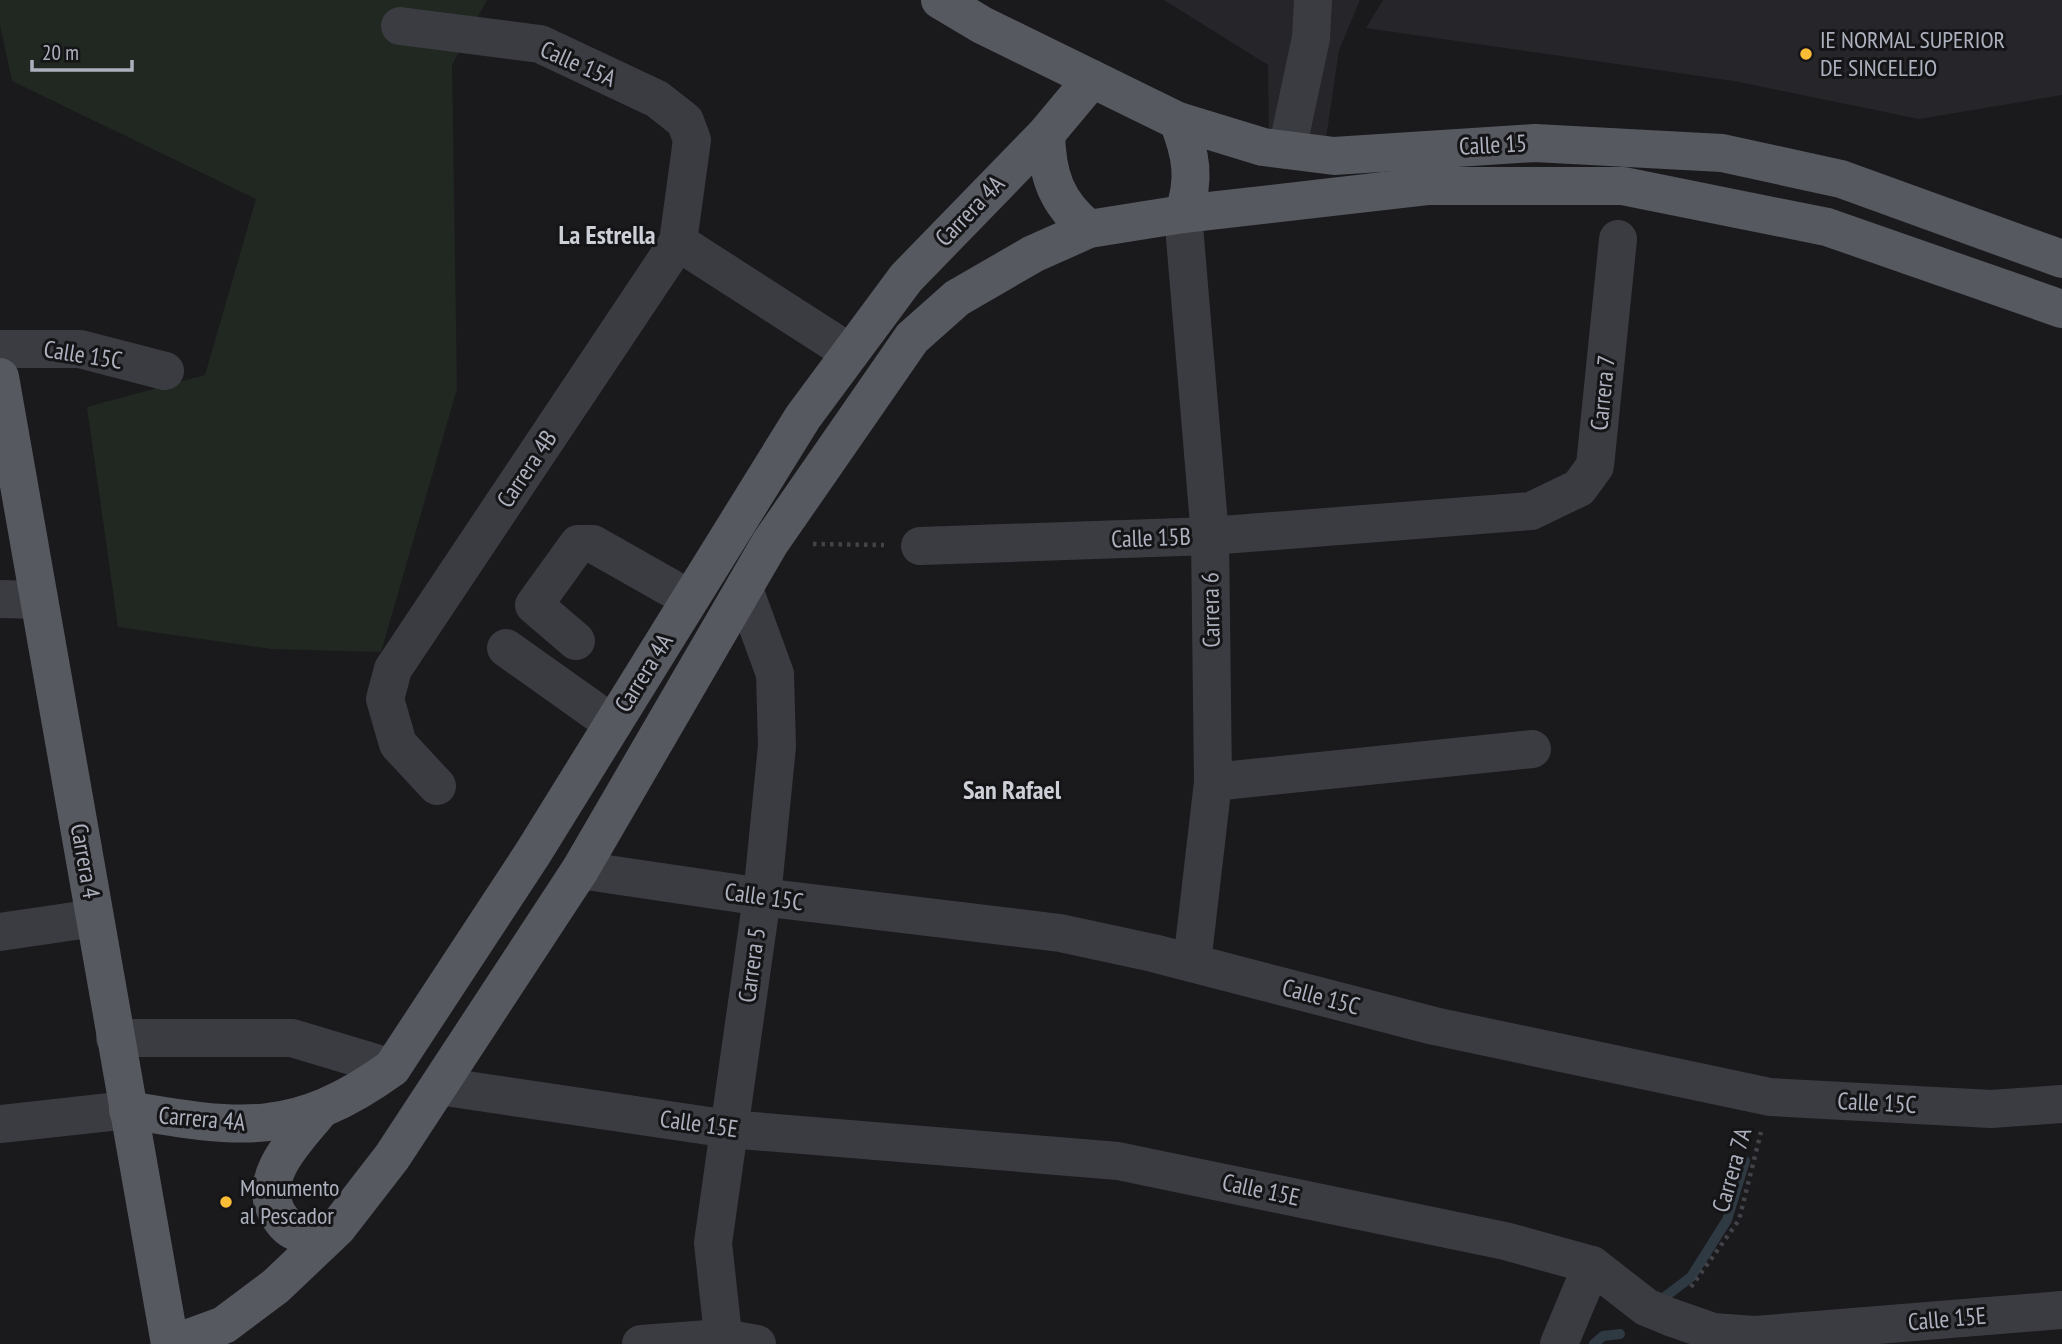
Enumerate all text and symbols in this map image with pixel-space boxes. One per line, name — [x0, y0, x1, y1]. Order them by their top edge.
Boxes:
place label: IE NORMAL SUPERIOR DE SINCELEJO — [1820, 24, 2005, 83]
scale bar — [32, 28, 131, 72]
street label: Calle 15A — [536, 33, 621, 94]
text: 20 m — [42, 39, 79, 66]
marker: IE NORMAL SUPERIOR DE SINCELEJO — [1798, 46, 1814, 62]
street label: Calle 15 — [1458, 127, 1528, 162]
street label: Carrera 4A — [928, 168, 1011, 253]
district label: La Estrella — [558, 218, 656, 251]
street label: Calle 15C — [42, 333, 125, 376]
street label: Carrera 7 — [1583, 354, 1622, 432]
street label: Carrera 4B — [489, 424, 564, 513]
street label: Calle 15B — [1111, 521, 1191, 554]
street label: Carrera 6 — [1194, 572, 1227, 648]
street label: Carrera 4A — [607, 627, 680, 718]
district label: San Rafael — [963, 773, 1062, 806]
street label: Carrera 4 — [64, 821, 107, 901]
street label: Calle 15C — [723, 876, 805, 917]
street label: Carrera 5 — [731, 925, 772, 1004]
street label: Calle 15C — [1279, 971, 1363, 1022]
street label: Calle 15C — [1837, 1085, 1917, 1120]
street label: Carrera 4A — [157, 1099, 247, 1138]
street label: Calle 15E — [658, 1103, 740, 1144]
street label: Carrera 7A — [1705, 1123, 1758, 1216]
street label: Calle 15E — [1220, 1166, 1303, 1213]
place label: Monumento al Pescador — [240, 1172, 339, 1231]
marker: Monumento al Pescador — [218, 1194, 234, 1210]
street label: Calle 15E — [1907, 1300, 1987, 1337]

